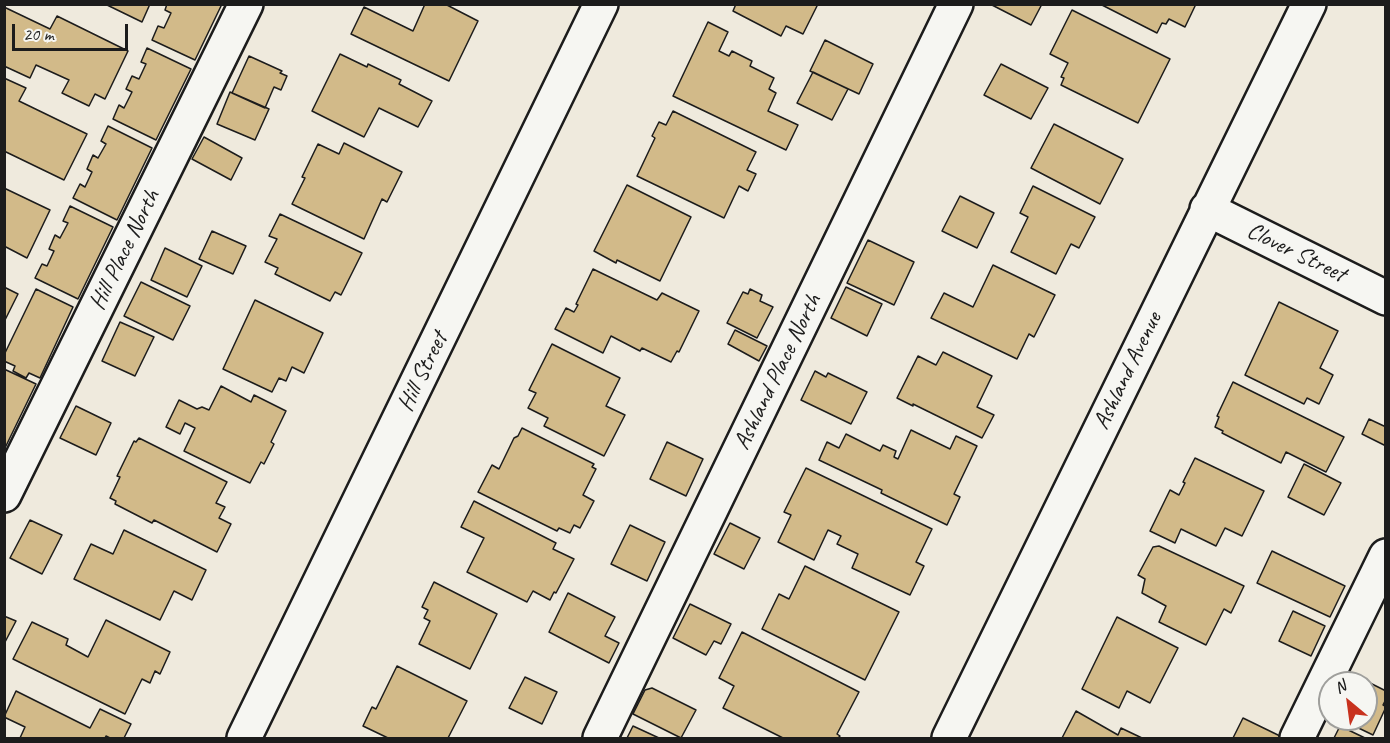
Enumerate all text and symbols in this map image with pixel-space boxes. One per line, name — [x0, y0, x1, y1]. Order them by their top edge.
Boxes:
scale bar — [15, 12, 130, 50]
text: 20 m — [23, 23, 54, 45]
street label: Hill Place North — [83, 185, 167, 315]
street label: Clover Street — [1242, 217, 1350, 289]
street label: Ashland Place North — [728, 289, 828, 455]
street label: Ashland Avenue — [1087, 308, 1169, 434]
street label: Hill Street — [392, 328, 454, 416]
north arrow — [1318, 671, 1378, 731]
text: N — [1331, 676, 1349, 698]

